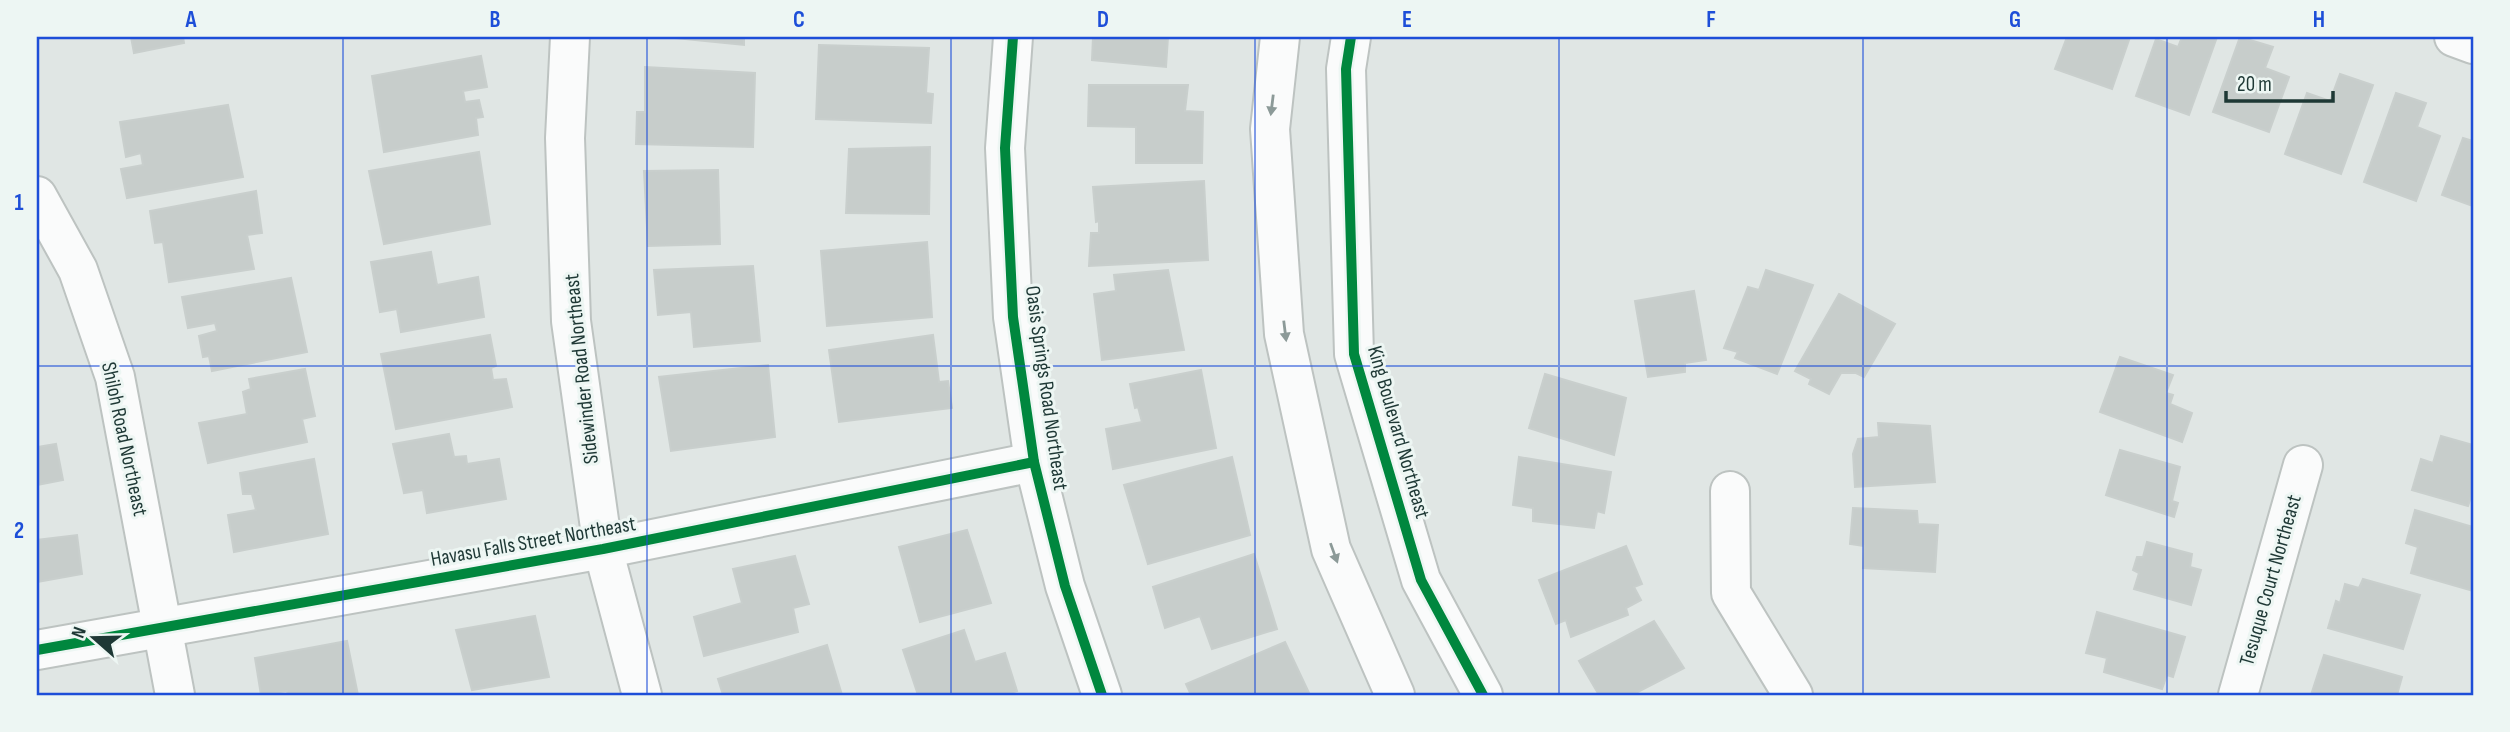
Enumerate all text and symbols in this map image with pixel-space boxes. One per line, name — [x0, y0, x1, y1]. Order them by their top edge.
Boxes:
text: A — [185, 6, 198, 34]
text: B — [490, 6, 501, 34]
text: C — [793, 6, 805, 34]
text: D — [1097, 6, 1109, 34]
text: E — [1402, 6, 1412, 34]
text: F — [1706, 6, 1716, 34]
text: G — [2009, 6, 2021, 34]
text: H — [2313, 6, 2325, 34]
scale bar — [2226, 60, 2333, 104]
text: 20 m — [2237, 72, 2272, 97]
one-way arrow — [1267, 94, 1278, 116]
text: 1 — [14, 189, 24, 217]
street label: Sidewinder Road Northeast — [559, 273, 604, 465]
street label: Oasis Springs Road Northeast — [1020, 284, 1073, 492]
one-way arrow — [1280, 320, 1291, 342]
street label: King Boulevard Northeast — [1362, 343, 1435, 521]
street label: Shiloh Road Northeast — [96, 360, 153, 518]
street label: Tesuque Court Northeast — [2234, 492, 2307, 668]
street label: Havasu Falls Street Northeast — [429, 511, 638, 572]
text: 2 — [14, 517, 24, 545]
one-way arrow — [1329, 543, 1340, 564]
north arrow — [60, 602, 130, 672]
text: N — [67, 624, 92, 641]

